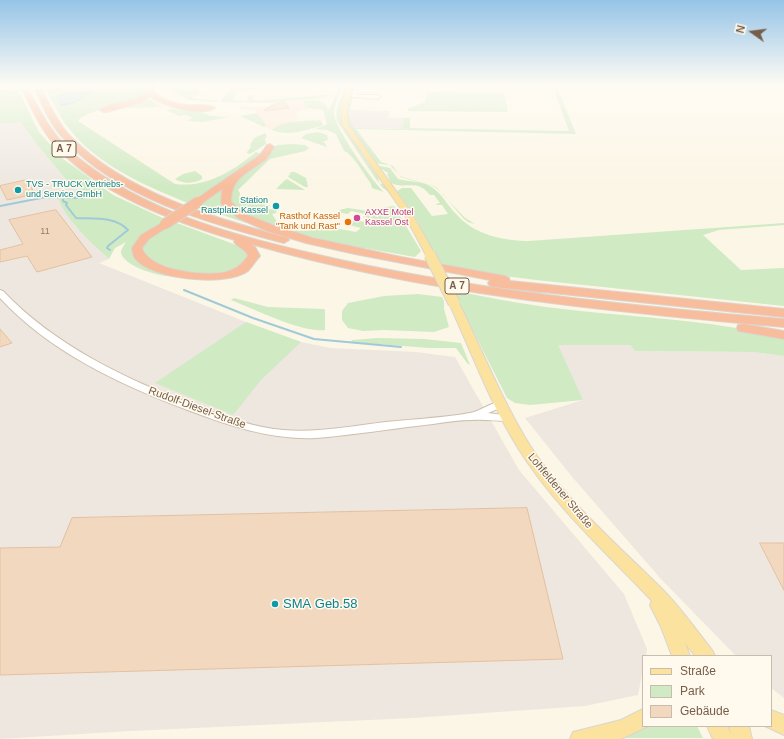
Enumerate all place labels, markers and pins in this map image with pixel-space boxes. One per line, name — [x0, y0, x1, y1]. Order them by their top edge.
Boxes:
place label: TVS - TRUCK Vertriebs- und Service GmbH — [26, 180, 124, 201]
marker: TVS - TRUCK Vertriebs- und Service GmbH — [13, 185, 23, 195]
place label: Station Rastplatz Kassel — [201, 196, 268, 217]
marker: Station Rastplatz Kassel — [271, 201, 281, 211]
place label: AXXE Motel Kassel Ost — [365, 208, 414, 229]
place label: Rasthof Kassel "Tank und Rast" — [276, 212, 340, 233]
marker: AXXE Motel Kassel Ost — [352, 213, 362, 223]
marker: Rasthof Kassel "Tank und Rast" — [343, 217, 353, 227]
place label: SMA Geb.58 — [283, 596, 357, 612]
marker: SMA Geb.58 — [270, 599, 280, 609]

